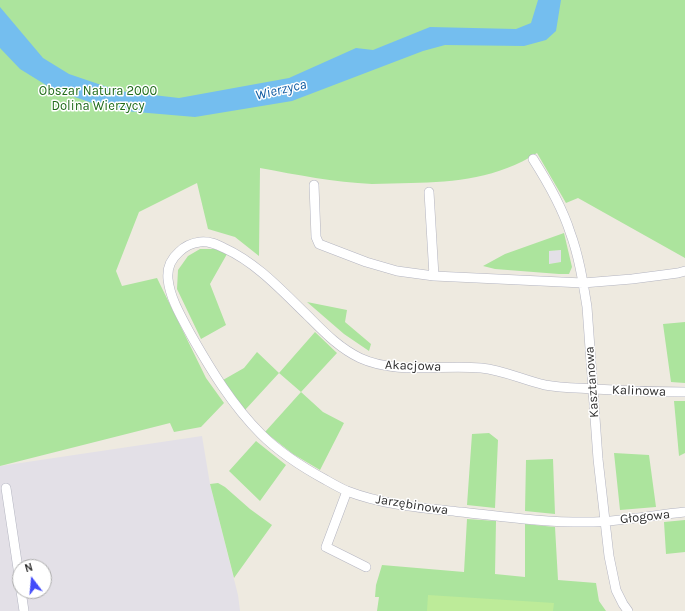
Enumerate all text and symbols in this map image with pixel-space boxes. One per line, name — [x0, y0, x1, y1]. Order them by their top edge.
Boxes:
water label: Wierzyca — [254, 76, 308, 104]
park label: Obszar Natura 2000 Dolina Wierzycy — [39, 83, 157, 114]
street label: Kasztanowa — [582, 346, 602, 418]
street label: Akacjowa — [385, 357, 441, 375]
street label: Kalinowa — [612, 382, 666, 400]
street label: Jarzębinowa — [375, 492, 449, 518]
street label: Głogowa — [619, 507, 671, 527]
north arrow — [12, 559, 52, 599]
text: N — [23, 561, 34, 575]

